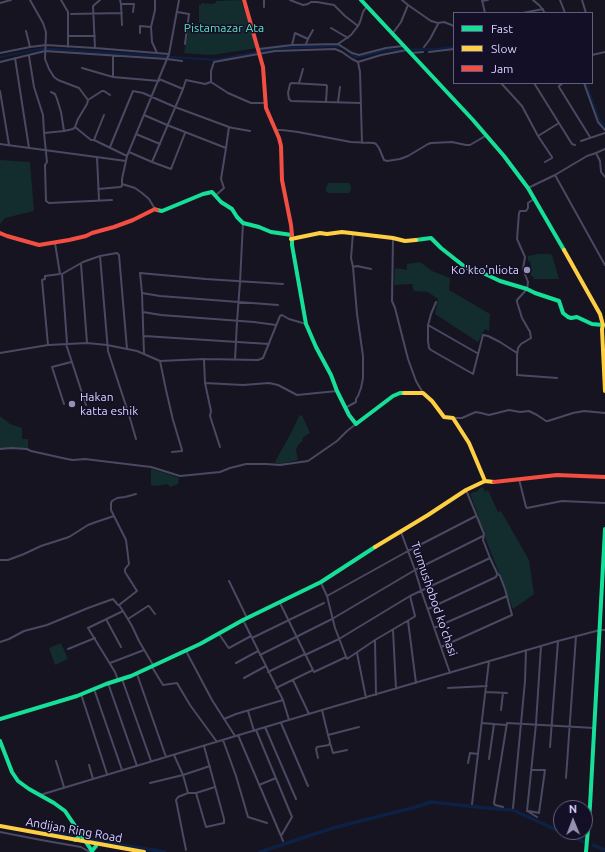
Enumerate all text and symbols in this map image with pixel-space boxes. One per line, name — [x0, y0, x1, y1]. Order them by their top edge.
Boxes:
legend — [453, 12, 593, 84]
park label: Pistamazar Ata — [184, 21, 264, 35]
text: Fast — [491, 22, 513, 35]
text: Slow — [491, 42, 517, 55]
text: Jam — [491, 62, 513, 75]
place label: Ko'kto'nliota — [451, 263, 519, 277]
marker: Ko'kto'nliota — [522, 265, 532, 275]
place label: Hakan katta eshik — [80, 390, 138, 418]
marker: Hakan katta eshik — [67, 399, 77, 409]
street label: Turmushobod ko'chasi — [408, 540, 460, 658]
north arrow — [553, 800, 593, 840]
text: N — [569, 803, 577, 815]
street label: Andijan Ring Road — [25, 814, 123, 846]

